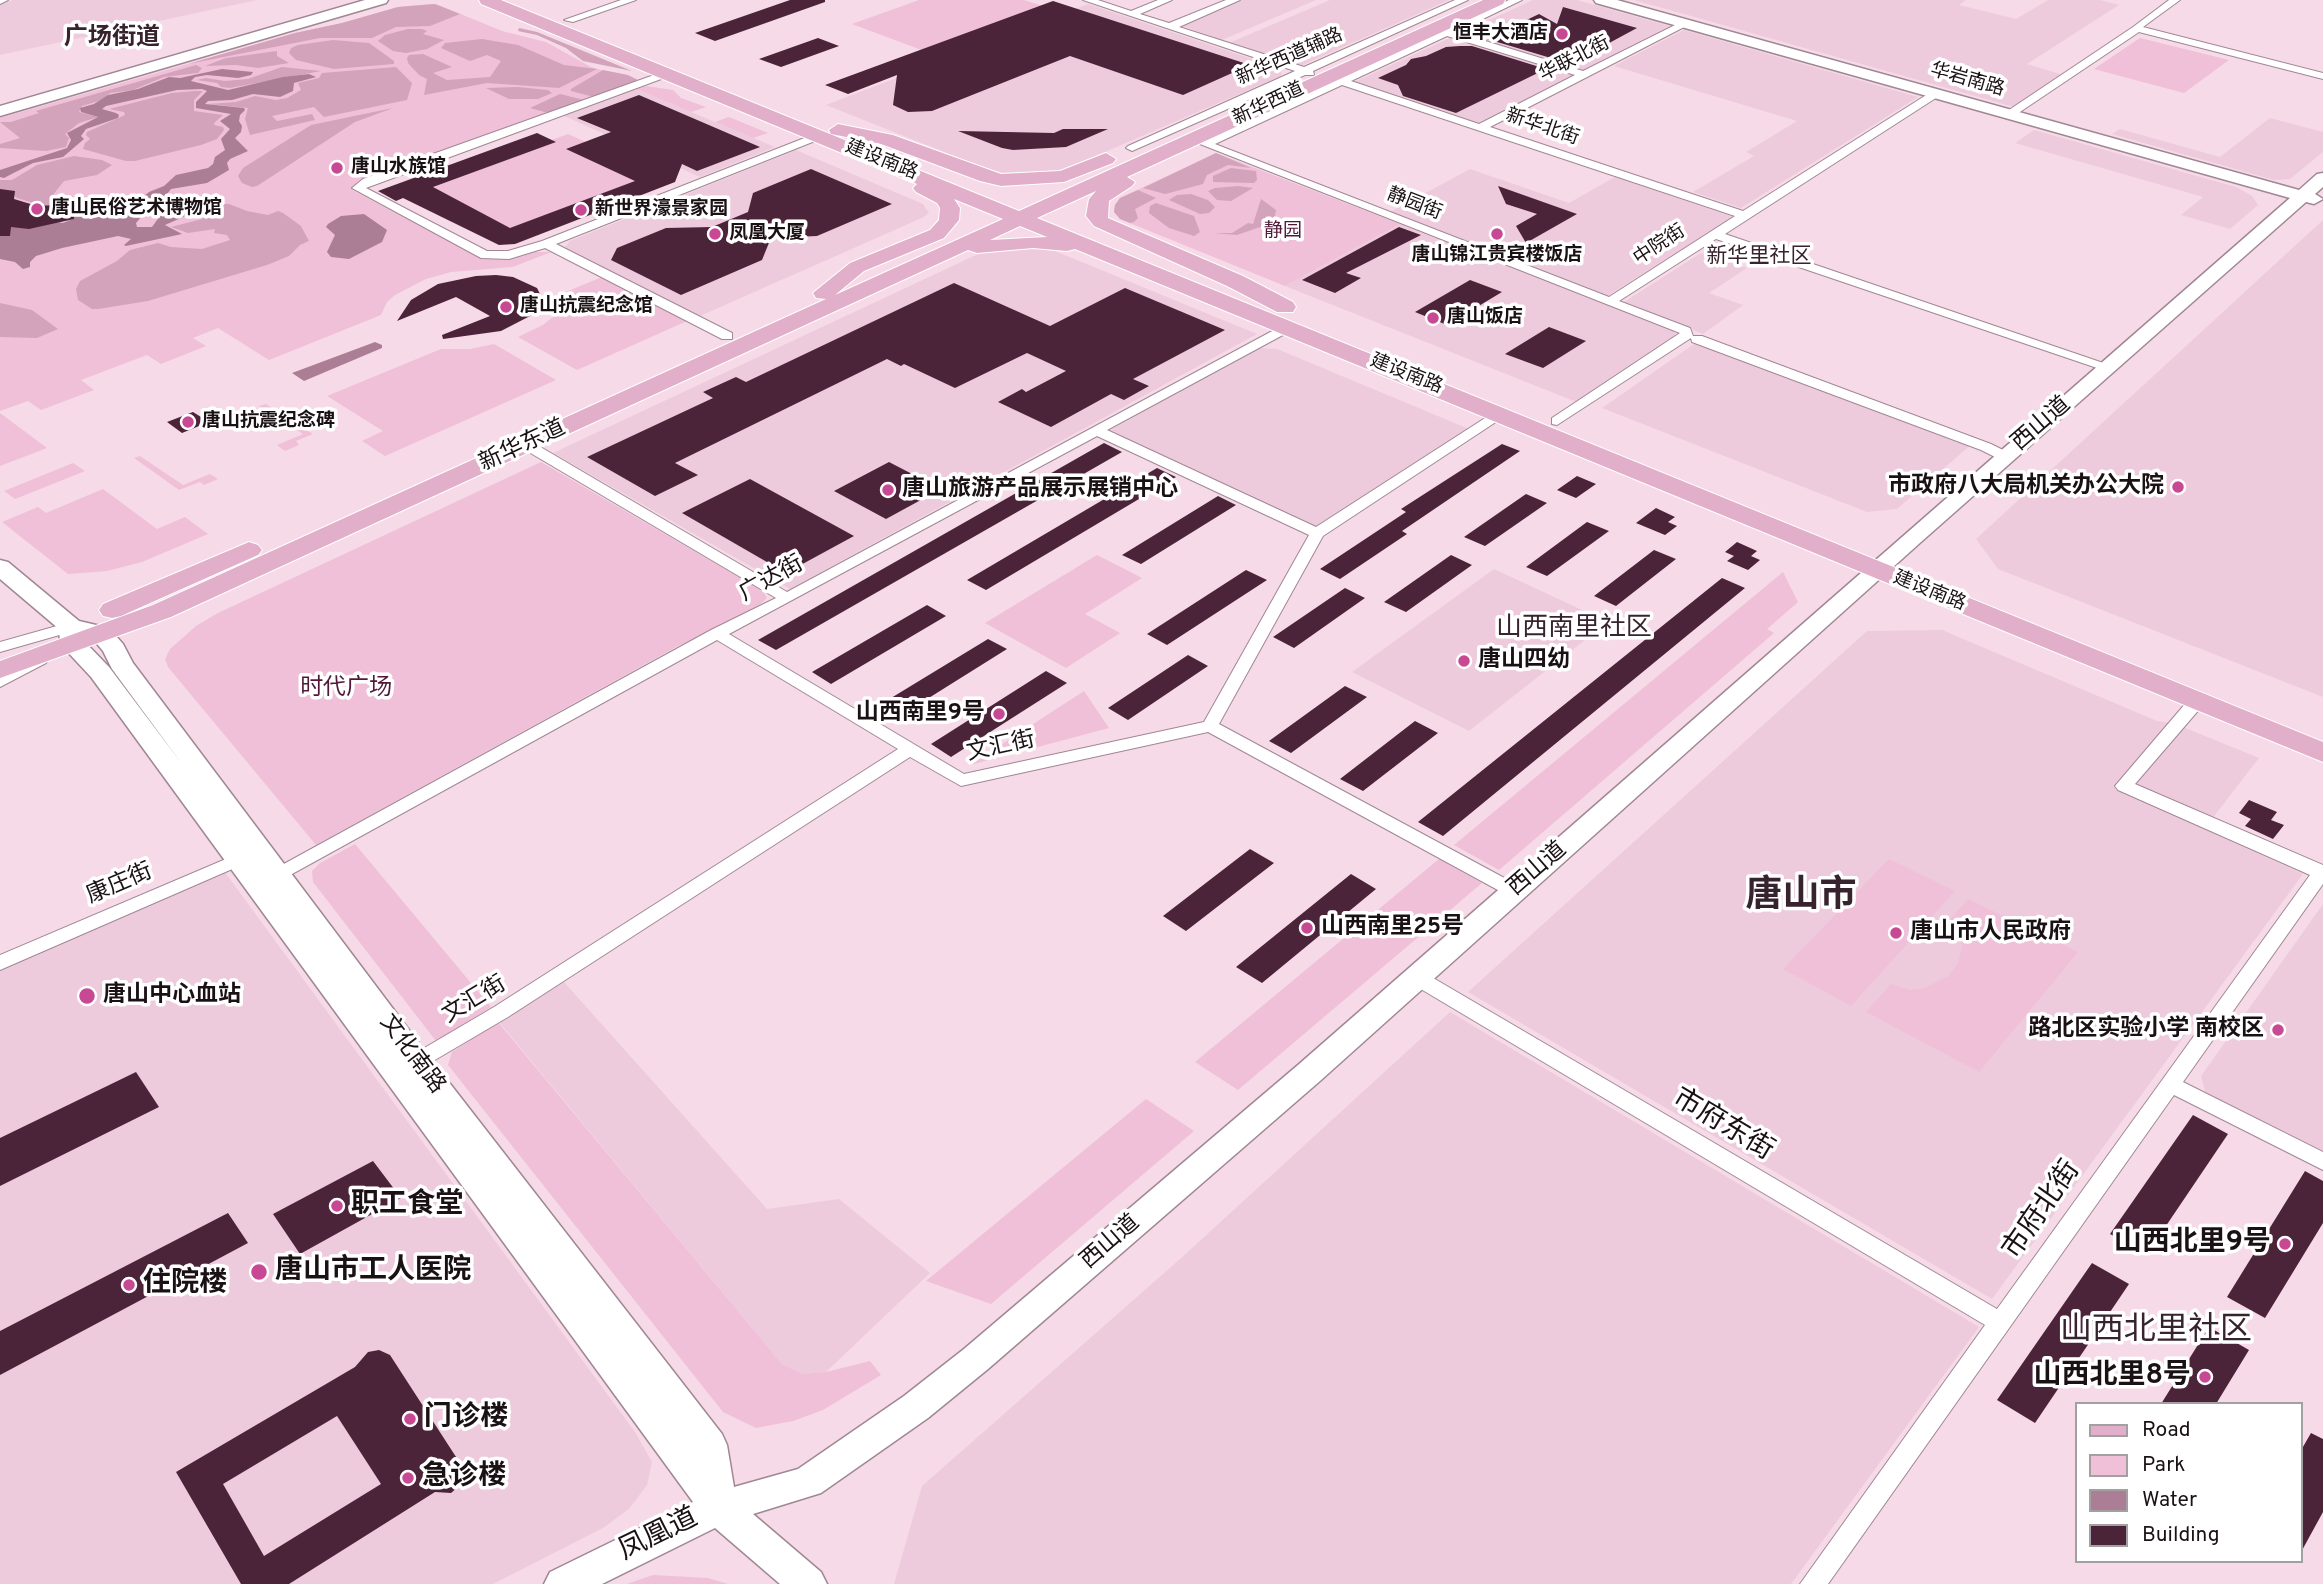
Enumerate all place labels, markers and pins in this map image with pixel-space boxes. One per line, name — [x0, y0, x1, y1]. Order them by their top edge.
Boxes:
place label: 恒丰大酒店 — [1453, 23, 1548, 45]
marker: 恒丰大酒店 — [1554, 26, 1570, 42]
place label: 唐山水族馆 — [351, 157, 446, 179]
marker: 唐山水族馆 — [329, 160, 345, 176]
place label: 唐山民俗艺术博物馆 — [51, 198, 222, 220]
place label: 新世界濠景家园 — [595, 199, 728, 221]
marker: 唐山民俗艺术博物馆 — [29, 201, 45, 217]
marker: 新世界濠景家园 — [573, 202, 589, 218]
place label: 凤凰大厦 — [729, 223, 805, 245]
marker: 凤凰大厦 — [707, 226, 723, 242]
marker: 唐山锦江贵宾楼饭店 — [1489, 226, 1505, 242]
place label: 唐山锦江贵宾楼饭店 — [1412, 245, 1582, 267]
place label: 唐山抗震纪念馆 — [520, 296, 653, 318]
marker: 唐山抗震纪念馆 — [498, 299, 514, 315]
place label: 唐山饭店 — [1447, 307, 1523, 329]
marker: 唐山饭店 — [1425, 310, 1441, 326]
place label: 唐山抗震纪念碑 — [202, 411, 335, 433]
marker: 唐山抗震纪念碑 — [180, 414, 196, 430]
place label: 市政府八大局机关办公大院 — [1888, 473, 2164, 501]
place label: 唐山旅游产品展示展销中心 — [902, 476, 1178, 504]
marker: 市政府八大局机关办公大院 — [2170, 479, 2186, 495]
marker: 唐山旅游产品展示展销中心 — [880, 482, 896, 498]
place label: 唐山四幼 — [1478, 647, 1570, 675]
marker: 唐山四幼 — [1456, 653, 1472, 669]
place label: 山西南里9号 — [856, 700, 985, 728]
marker: 山西南里9号 — [991, 706, 1007, 722]
place label: 山西南里25号 — [1321, 914, 1464, 942]
place label: 唐山市人民政府 — [1910, 919, 2071, 947]
marker: 山西南里25号 — [1299, 920, 1315, 936]
marker: 唐山市人民政府 — [1888, 925, 1904, 941]
place label: 唐山中心血站 — [103, 982, 241, 1010]
marker: 唐山中心血站 — [77, 986, 97, 1006]
place label: 路北区实验小学 南校区 — [2028, 1016, 2264, 1044]
marker: 路北区实验小学 南校区 — [2270, 1022, 2286, 1038]
place label: 职工食堂 — [351, 1189, 463, 1223]
marker: 职工食堂 — [329, 1198, 345, 1214]
place label: 山西北里9号 — [2114, 1227, 2271, 1261]
marker: 山西北里9号 — [2277, 1236, 2293, 1252]
place label: 唐山市工人医院 — [275, 1255, 471, 1289]
marker: 唐山市工人医院 — [249, 1262, 269, 1282]
place label: 住院楼 — [143, 1268, 227, 1302]
marker: 住院楼 — [121, 1277, 137, 1293]
place label: 山西北里8号 — [2033, 1360, 2191, 1394]
marker: 山西北里8号 — [2197, 1369, 2213, 1385]
place label: 门诊楼 — [424, 1402, 508, 1436]
marker: 门诊楼 — [402, 1411, 418, 1427]
place label: 急诊楼 — [422, 1461, 506, 1495]
marker: 急诊楼 — [400, 1470, 416, 1486]

